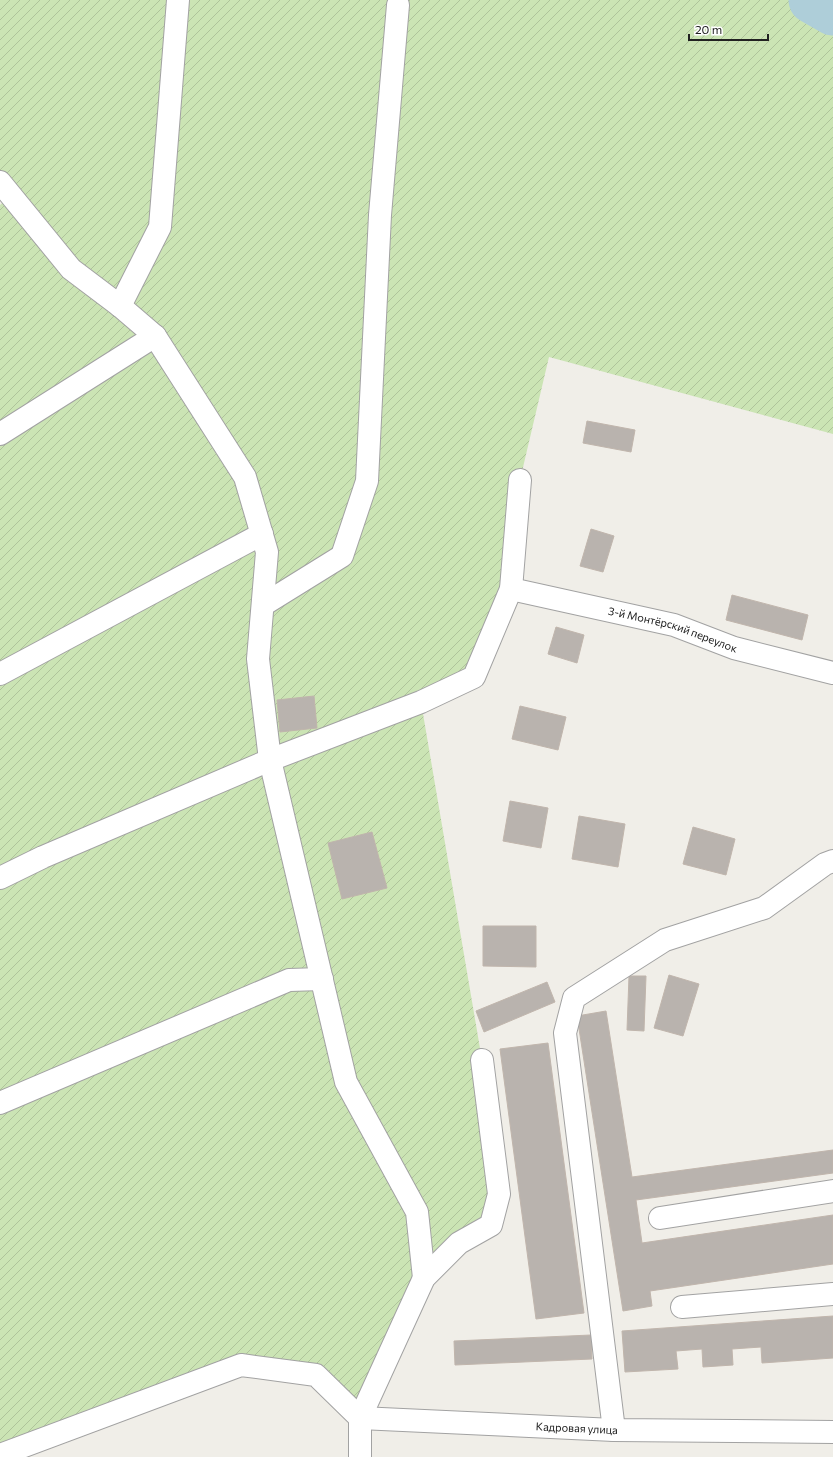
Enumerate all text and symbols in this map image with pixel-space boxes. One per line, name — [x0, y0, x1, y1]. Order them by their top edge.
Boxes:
scale bar — [689, 16, 768, 42]
text: 20 m — [695, 22, 722, 36]
street label: 3-й Монтёрский переулок — [607, 604, 739, 655]
street label: Кадровая улица — [535, 1419, 618, 1436]

